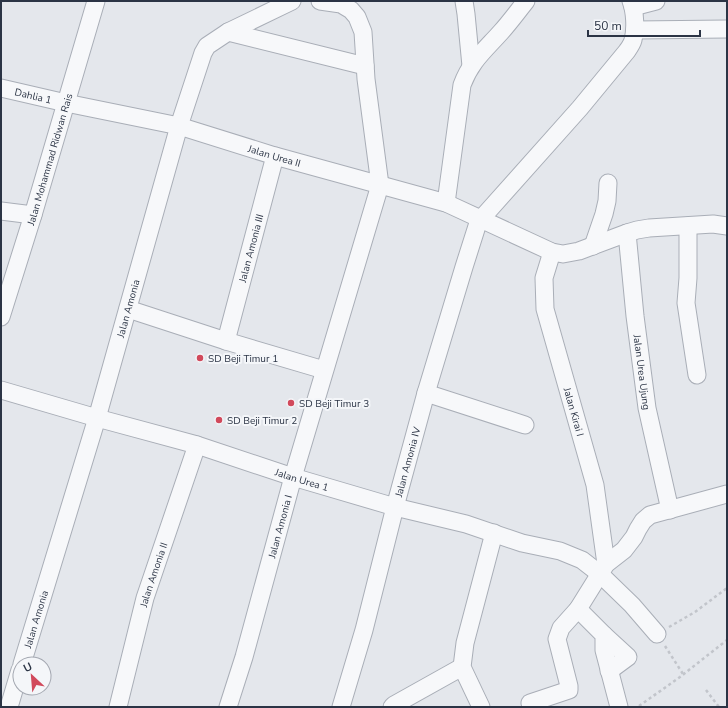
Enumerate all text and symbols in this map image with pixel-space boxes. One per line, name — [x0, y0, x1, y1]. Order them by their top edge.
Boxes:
scale bar — [588, 12, 700, 38]
text: 50 m — [594, 18, 622, 34]
street label: Dahlia 1 — [13, 85, 53, 107]
street label: Jalan Mohammad Ridwan Rais — [24, 92, 76, 228]
street label: Jalan Urea II — [245, 142, 302, 171]
street label: Jalan Amonia III — [236, 213, 267, 285]
street label: Jalan Amonia — [114, 278, 144, 340]
street label: Jalan Urea Ujung — [629, 333, 653, 411]
place label: SD Beji Timur 1 — [208, 352, 278, 366]
marker: SD Beji Timur 1 — [195, 353, 205, 363]
street label: Jalan Kirai I — [559, 385, 587, 438]
place label: SD Beji Timur 3 — [299, 397, 369, 411]
marker: SD Beji Timur 3 — [286, 398, 296, 408]
place label: SD Beji Timur 2 — [227, 414, 297, 428]
marker: SD Beji Timur 2 — [214, 415, 224, 425]
street label: Jalan Amonia IV — [392, 425, 424, 500]
street label: Jalan Urea 1 — [272, 465, 330, 495]
street label: Jalan Amonia I — [265, 493, 296, 561]
street label: Jalan Amonia II — [137, 541, 171, 610]
street label: Jalan Amonia — [21, 589, 52, 651]
north arrow — [12, 656, 52, 696]
text: U — [21, 659, 35, 676]

